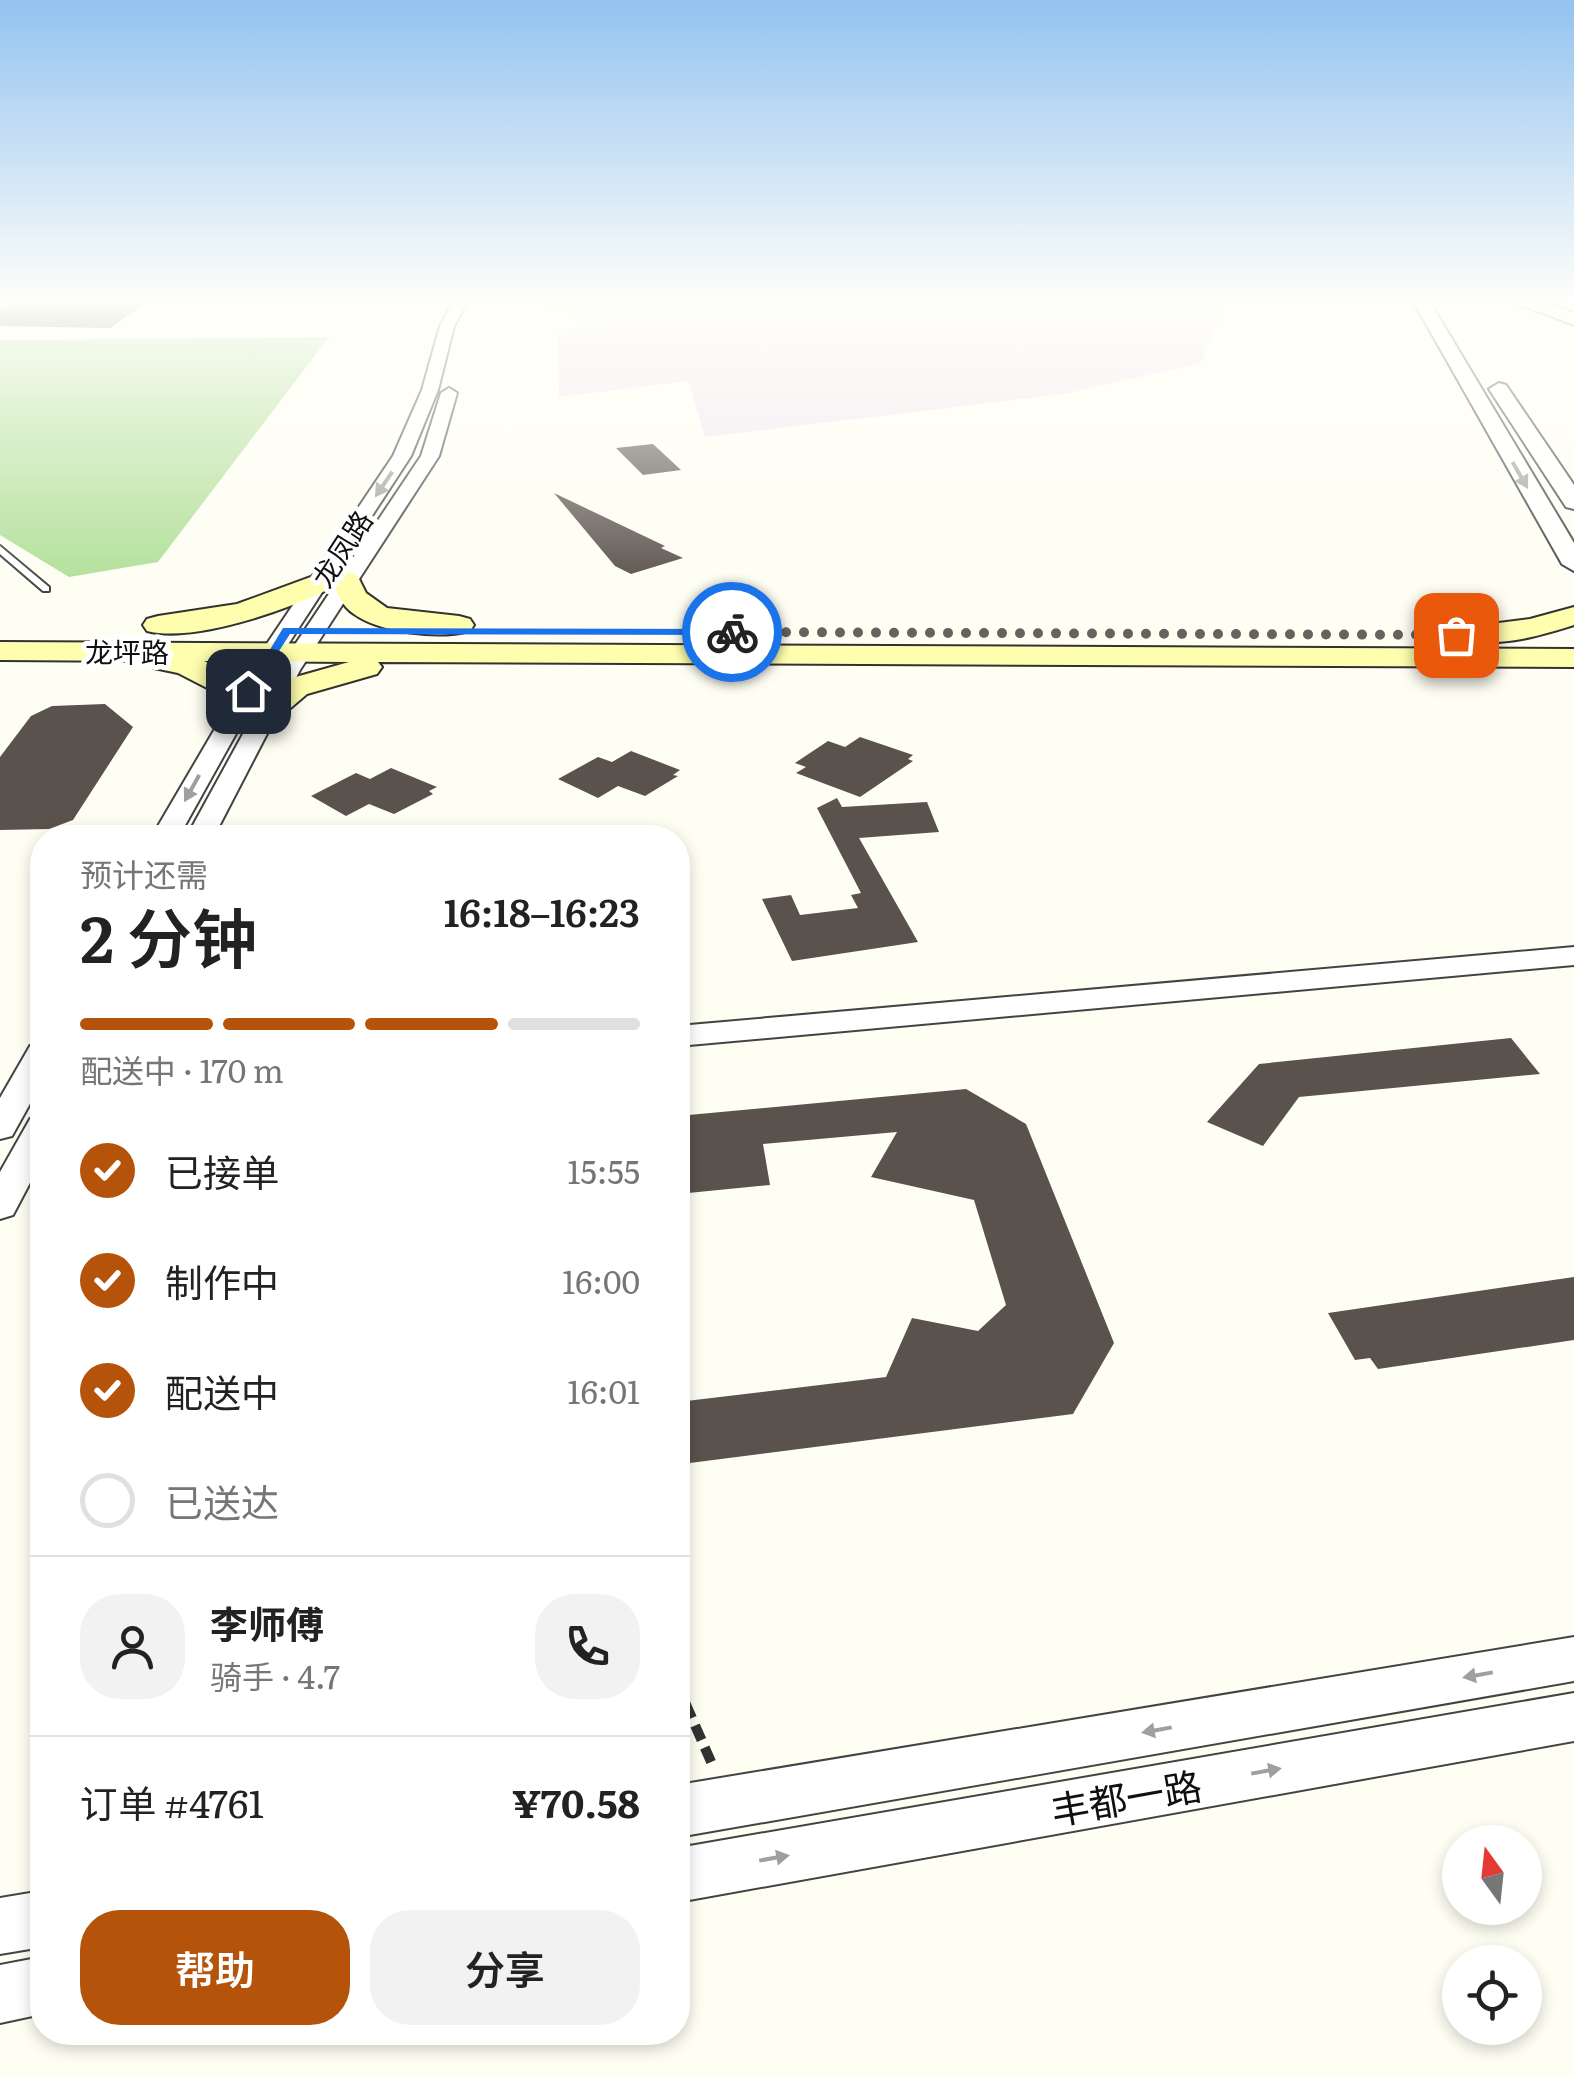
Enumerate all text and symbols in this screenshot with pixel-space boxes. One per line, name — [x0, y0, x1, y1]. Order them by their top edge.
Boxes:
one-way arrow — [1511, 461, 1528, 489]
one-way arrow — [375, 470, 393, 497]
street label: 龙凤路 — [301, 501, 381, 595]
courier — [682, 582, 782, 682]
pin — [1414, 593, 1499, 678]
icon: bike — [705, 605, 760, 660]
icon: bag — [1429, 608, 1484, 663]
street label: 龙坪路 — [85, 630, 169, 672]
pin — [206, 649, 291, 734]
icon: home — [221, 664, 276, 719]
one-way arrow — [183, 774, 201, 802]
text: 预计还需 — [80, 849, 208, 897]
text: 16:18–16:23 — [444, 882, 640, 939]
text: 2 分钟 — [80, 886, 257, 983]
text: 配送中 · 170 m — [80, 1045, 284, 1093]
text: 已接单 — [165, 1142, 279, 1199]
icon: check — [80, 1143, 135, 1198]
text: 15:55 — [568, 1146, 640, 1194]
text: 制作中 — [165, 1252, 279, 1309]
icon: check — [80, 1253, 135, 1308]
text: 16:00 — [562, 1256, 640, 1304]
text: 配送中 — [165, 1362, 279, 1419]
icon: check — [80, 1363, 135, 1418]
text: 16:01 — [568, 1366, 640, 1414]
text: 已送达 — [165, 1472, 279, 1529]
button: person — [80, 1594, 185, 1699]
text: 李师傅 — [210, 1594, 324, 1651]
button: phone — [535, 1594, 640, 1699]
text: 骑手 · 4.7 — [210, 1651, 340, 1699]
one-way arrow — [1462, 1668, 1493, 1684]
one-way arrow — [1141, 1723, 1173, 1738]
street label: 丰都一路 — [1046, 1755, 1206, 1837]
one-way arrow — [1251, 1763, 1282, 1778]
text: 订单 #4761 — [80, 1773, 264, 1830]
text: ¥70.58 — [512, 1773, 640, 1830]
north arrow — [1442, 1825, 1542, 1925]
map controls — [1442, 1825, 1542, 2045]
one-way arrow — [758, 1850, 790, 1865]
button: 帮助 — [80, 1910, 350, 2025]
button: 分享 — [370, 1910, 640, 2025]
button: locate — [1442, 1945, 1542, 2045]

